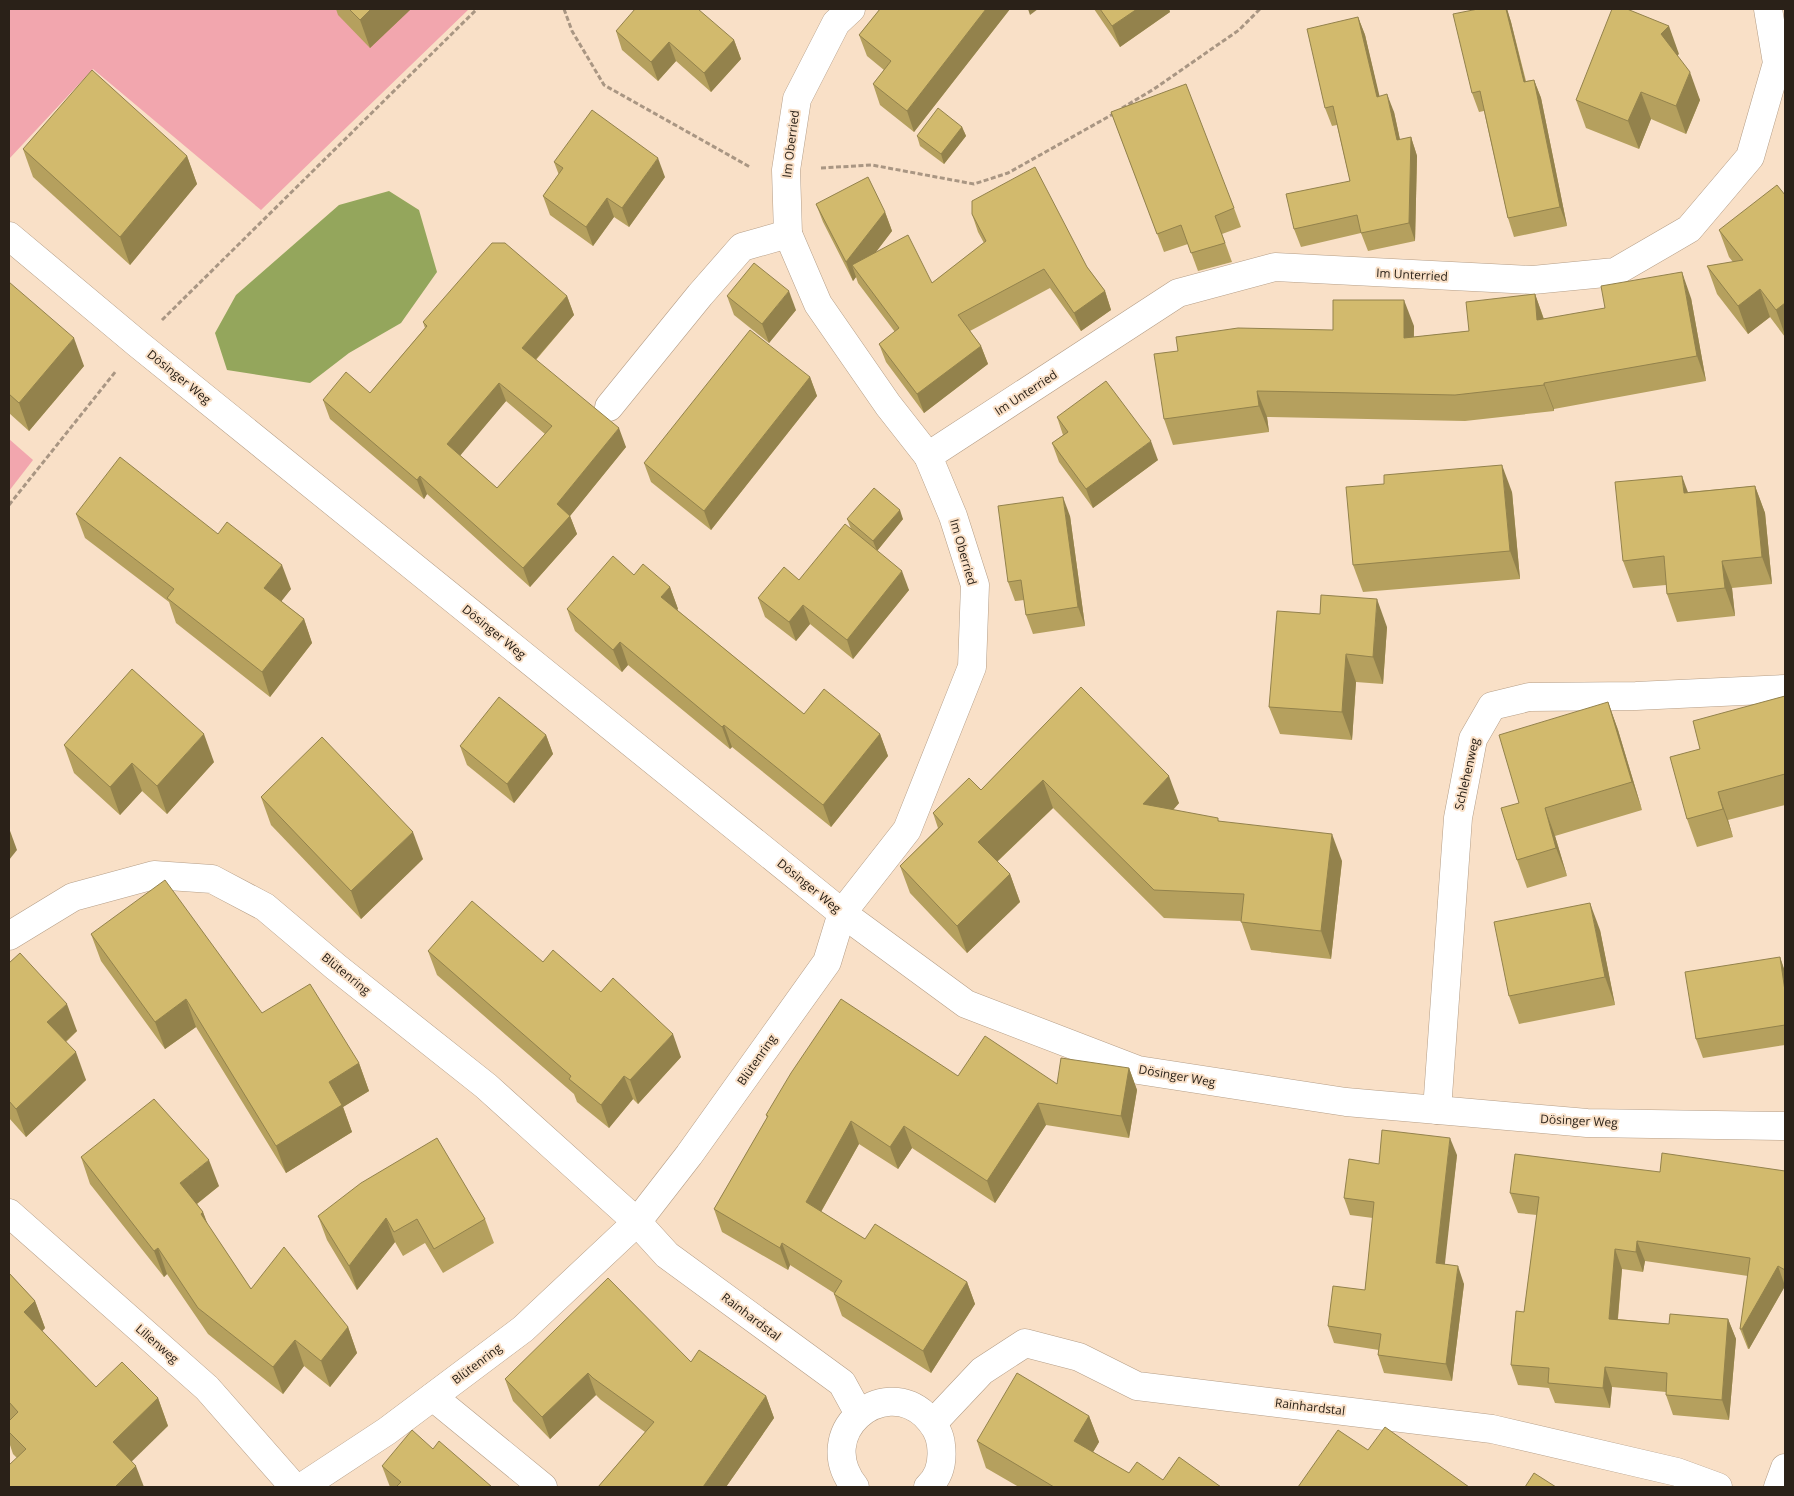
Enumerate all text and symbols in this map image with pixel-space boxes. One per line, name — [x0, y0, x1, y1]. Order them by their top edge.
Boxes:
street label: Im Oberried — [778, 109, 803, 179]
street label: Im Unterried — [1376, 264, 1448, 285]
street label: Dösinger Weg — [144, 346, 215, 408]
street label: Im Unterried — [991, 366, 1060, 419]
street label: Im Oberried — [946, 517, 981, 587]
street label: Dösinger Weg — [459, 601, 530, 663]
street label: Schlehenweg — [1450, 736, 1483, 812]
street label: Dösinger Weg — [774, 855, 845, 917]
street label: Blütenring — [318, 949, 375, 999]
street label: Blütenring — [733, 1031, 781, 1088]
street label: Dösinger Weg — [1137, 1060, 1217, 1091]
street label: Dösinger Weg — [1540, 1110, 1619, 1131]
street label: Rainhardstal — [718, 1289, 785, 1345]
street label: Lilienweg — [132, 1320, 183, 1367]
street label: Blütenring — [448, 1339, 505, 1388]
street label: Rainhardstal — [1274, 1394, 1346, 1419]

